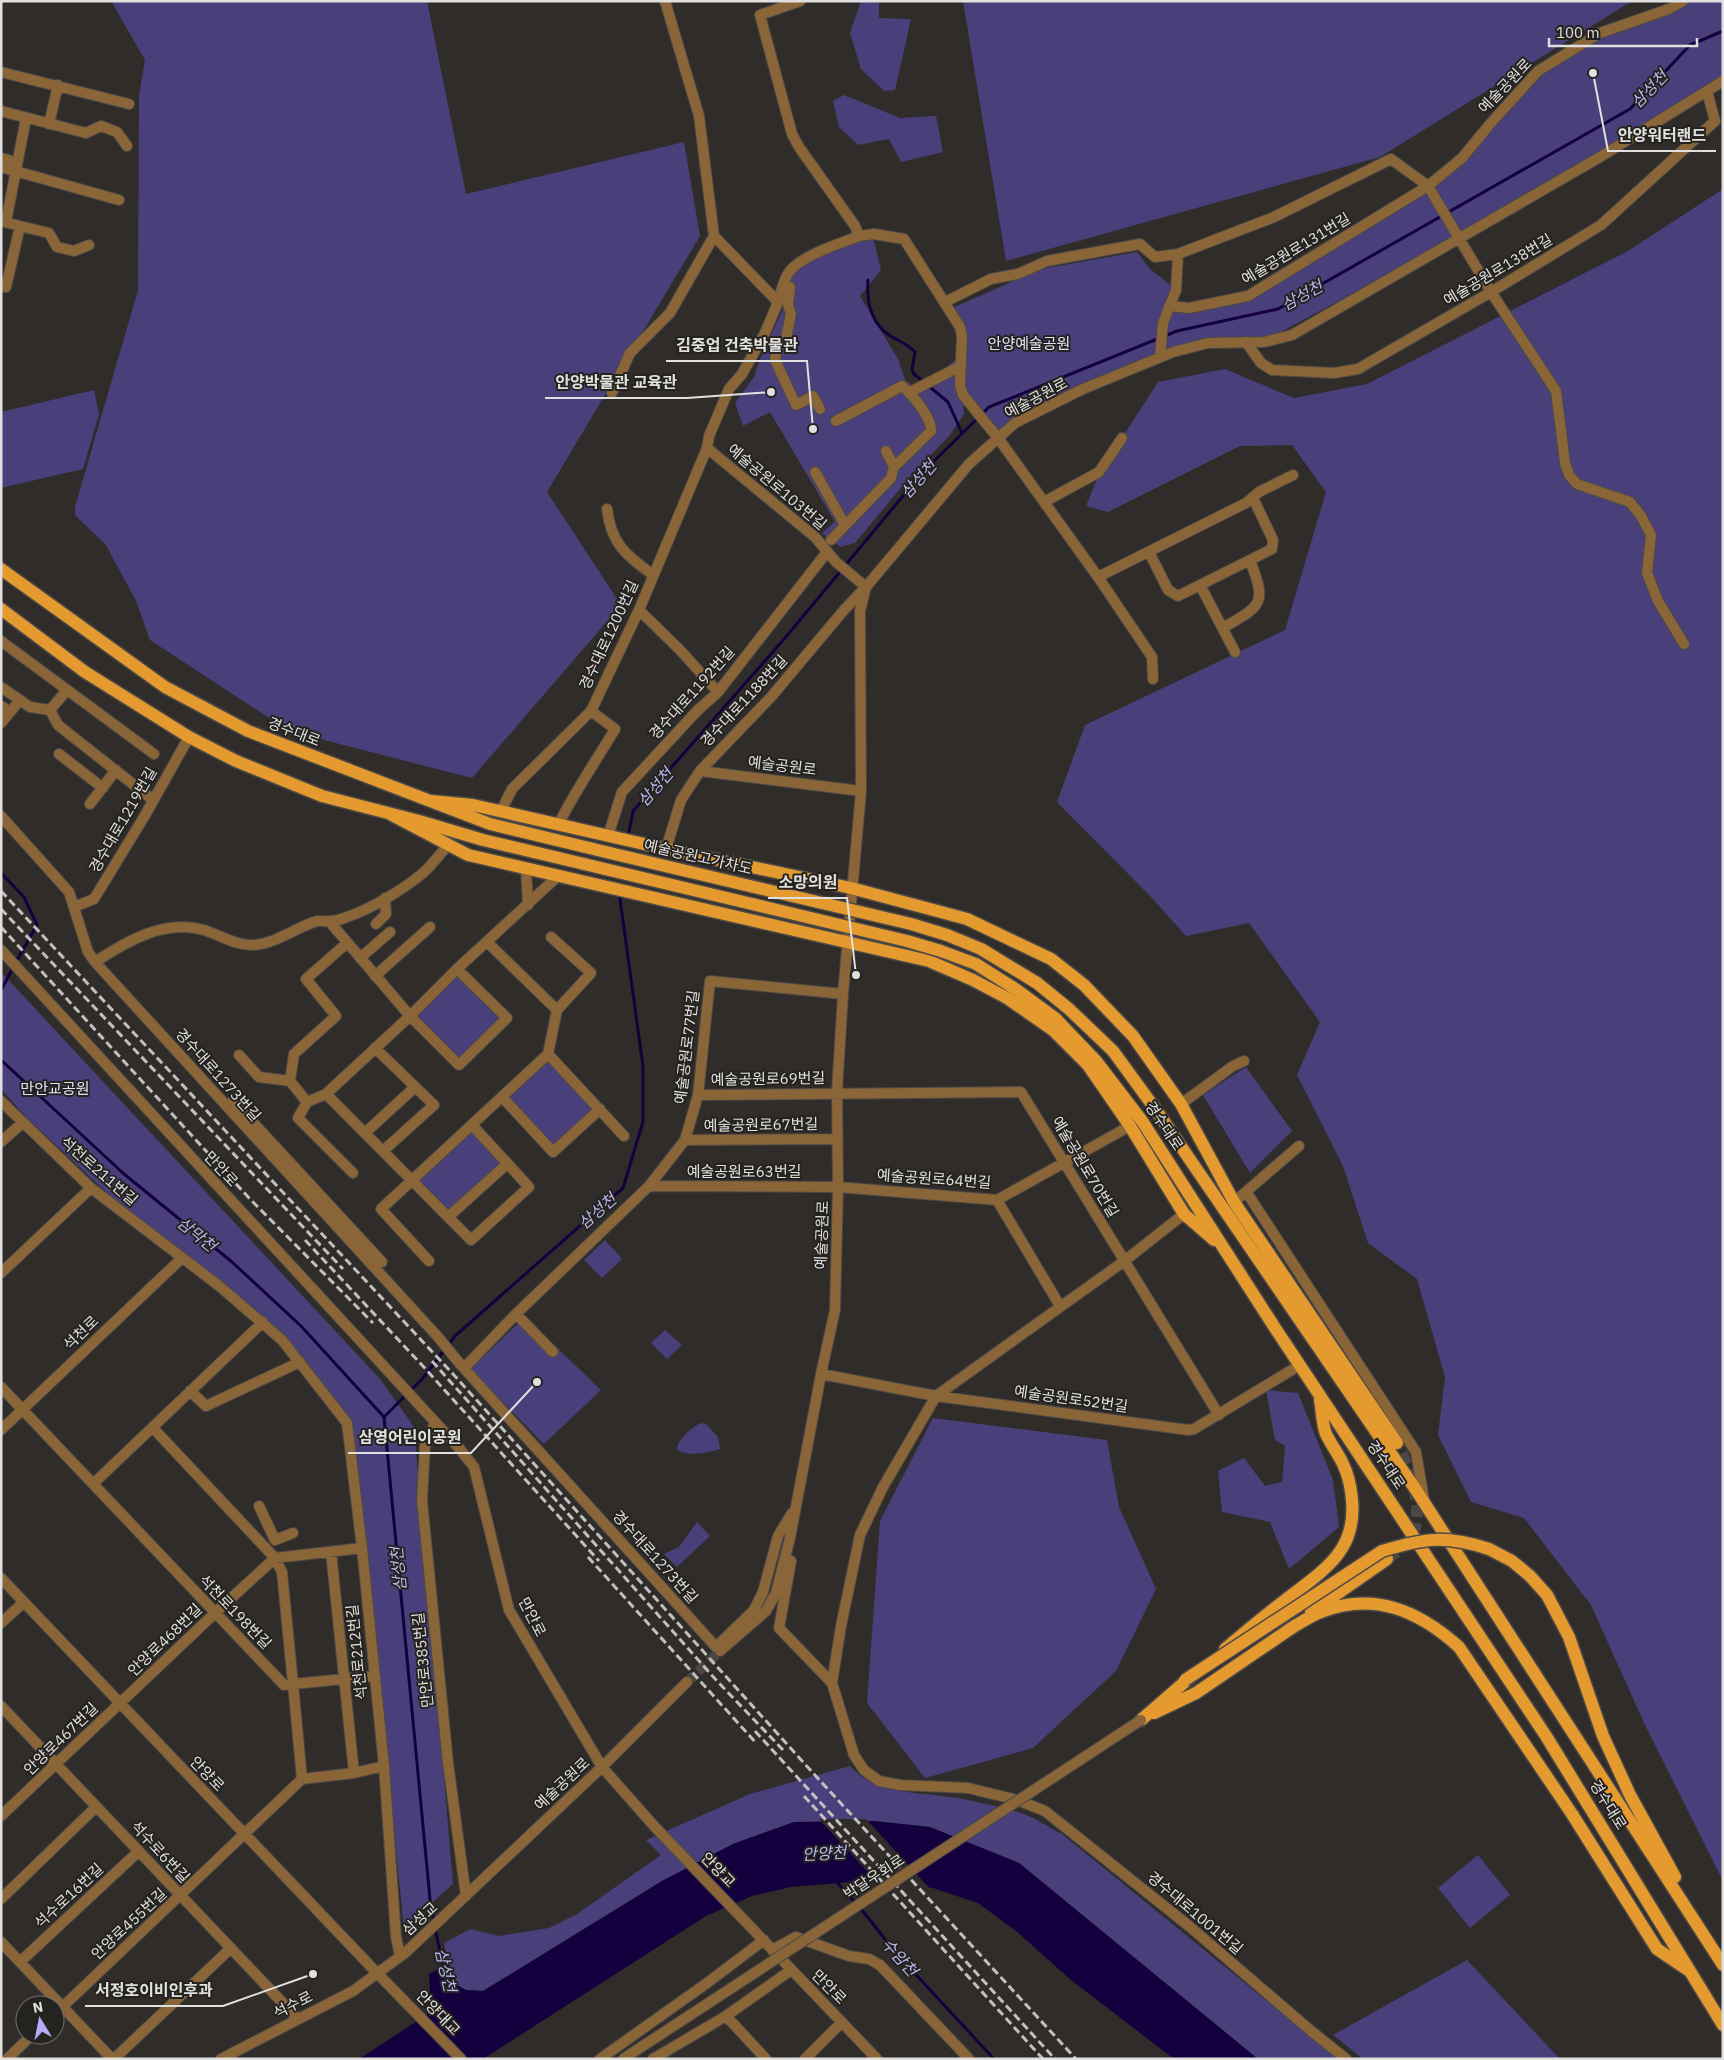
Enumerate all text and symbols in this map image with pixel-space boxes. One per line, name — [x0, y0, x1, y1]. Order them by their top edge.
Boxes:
scale bar — [1549, 15, 1696, 47]
text: 100 m — [1556, 23, 1600, 42]
street label: 예술공원로 — [1474, 54, 1535, 117]
water label: 삼성천 — [1626, 65, 1673, 112]
callout: 안양워터랜드 — [1608, 120, 1716, 151]
text: 안양워터랜드 — [1618, 125, 1706, 145]
street label: 예술공원로131번길 — [1238, 209, 1354, 289]
street label: 예술공원로138번길 — [1440, 230, 1556, 310]
water label: 삼성천 — [1278, 274, 1328, 314]
callout: 김중업 건축박물관 — [666, 330, 807, 361]
park label: 안양예술공원 — [988, 334, 1070, 353]
text: 김중업 건축박물관 — [676, 335, 798, 355]
callout: 안양박물관 교육관 — [545, 367, 687, 398]
text: 안양박물관 교육관 — [555, 372, 677, 392]
street label: 예술공원로 — [1001, 373, 1071, 422]
street label: 예술공원로103번길 — [724, 440, 831, 534]
water label: 삼성천 — [896, 454, 942, 502]
street label: 경수대로1200번길 — [575, 577, 642, 693]
street label: 경수대로1192번길 — [645, 642, 738, 743]
street label: 경수대로1188번길 — [696, 651, 791, 751]
street label: 경수대로 — [265, 713, 323, 750]
street label: 예술공원로 — [747, 752, 817, 779]
water label: 삼성천 — [633, 762, 679, 810]
street label: 경수대로1219번길 — [85, 764, 160, 876]
street label: 예술공원고가차도 — [642, 835, 754, 878]
callout: 소망의원 — [768, 867, 847, 898]
text: 소망의원 — [779, 872, 837, 892]
street label: 예술공원로77번길 — [670, 989, 703, 1105]
street label: 경수대로1273번길 — [172, 1024, 265, 1125]
street label: 예술공원로69번길 — [711, 1068, 825, 1089]
park label: 만안교공원 — [20, 1079, 90, 1098]
street label: 경수대로 — [1141, 1098, 1188, 1154]
street label: 예술공원로70번길 — [1048, 1113, 1123, 1221]
street label: 예술공원로67번길 — [704, 1114, 818, 1135]
street label: 석천로211번길 — [57, 1132, 142, 1209]
street label: 만안로 — [200, 1147, 242, 1190]
street label: 예술공원로63번길 — [687, 1162, 801, 1181]
street label: 예술공원로64번길 — [876, 1165, 992, 1192]
water label: 삼성천 — [574, 1187, 622, 1233]
street label: 예술공원로 — [811, 1200, 832, 1270]
water label: 삼막천 — [174, 1212, 222, 1257]
street label: 석천로 — [59, 1311, 102, 1354]
street label: 예술공원로52번길 — [1013, 1381, 1129, 1416]
callout: 삼영어린이공원 — [348, 1422, 471, 1453]
text: 삼영어린이공원 — [358, 1427, 462, 1447]
street label: 경수대로 — [1363, 1437, 1410, 1493]
street label: 경수대로1273번길 — [609, 1506, 702, 1607]
water label: 삼성천 — [386, 1544, 410, 1592]
street label: 석천로198번길 — [195, 1571, 276, 1653]
street label: 만안로 — [515, 1594, 550, 1640]
street label: 안양로468번길 — [124, 1599, 206, 1680]
street label: 석천로212번길 — [342, 1603, 371, 1701]
street label: 만안로385번길 — [408, 1611, 437, 1709]
street label: 안양로467번길 — [20, 1698, 102, 1779]
street label: 안양로 — [186, 1752, 229, 1795]
street label: 예술공원로 — [530, 1753, 593, 1814]
street label: 경수대로 — [1586, 1776, 1631, 1833]
street label: 석수로6번길 — [127, 1817, 194, 1887]
water label: 안양천 — [801, 1842, 849, 1864]
street label: 안양교 — [697, 1848, 740, 1891]
street label: 박달우회로 — [840, 1850, 908, 1903]
street label: 석수로16번길 — [30, 1859, 107, 1932]
street label: 경수대로1001번길 — [1144, 1867, 1247, 1958]
street label: 안양로455번길 — [87, 1884, 170, 1963]
street label: 삼성교 — [398, 1898, 441, 1940]
water label: 수암천 — [878, 1934, 924, 1982]
water label: 삼성천 — [431, 1946, 461, 1996]
street label: 만안로 — [808, 1965, 851, 2008]
callout: 서정호이비인후과 — [85, 1975, 223, 2006]
text: 서정호이비인후과 — [95, 1980, 213, 2000]
street label: 안양대교 — [412, 1986, 464, 2039]
street label: 석수로 — [270, 1987, 316, 2022]
north arrow — [15, 1995, 65, 2045]
text: N — [31, 1997, 44, 2017]

